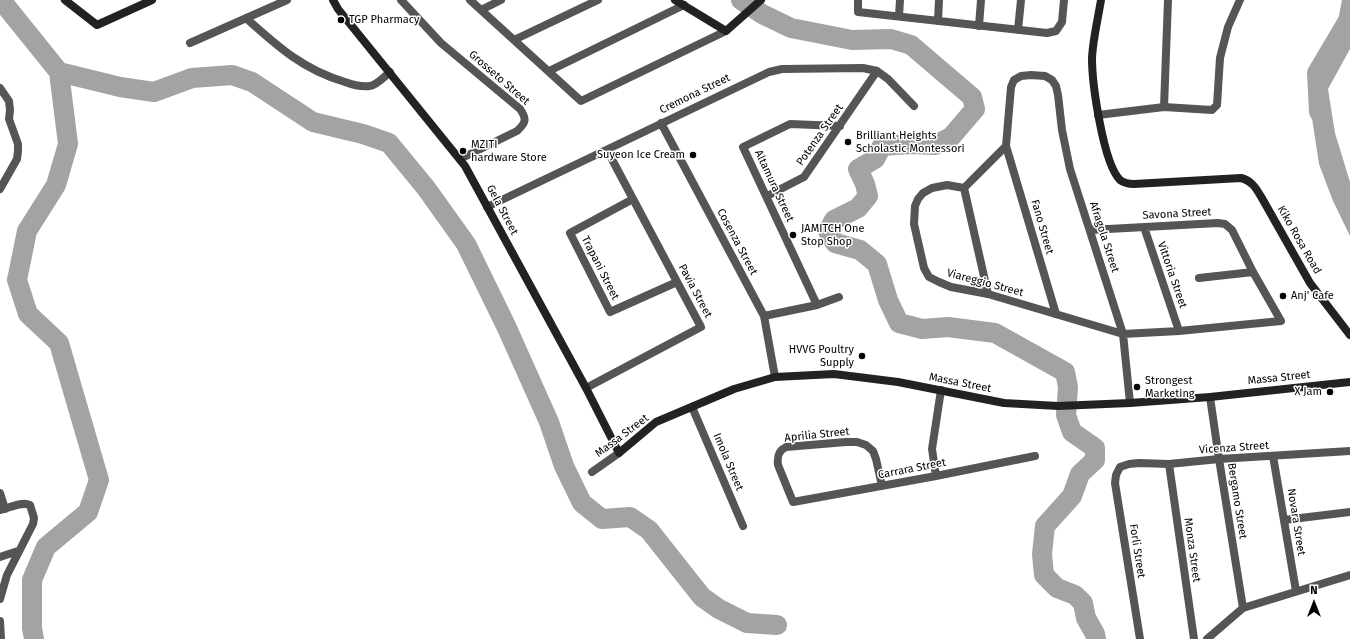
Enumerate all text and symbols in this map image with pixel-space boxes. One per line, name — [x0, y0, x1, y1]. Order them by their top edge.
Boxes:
place label: TGP Pharmacy — [349, 13, 419, 27]
marker: TGP Pharmacy — [336, 15, 346, 25]
street label: Grosseto Street — [466, 48, 532, 108]
street label: Cremona Street — [658, 71, 732, 117]
street label: Potenza Street — [794, 102, 846, 168]
place label: Brilliant Heights Scholastic Montessori — [856, 129, 965, 155]
marker: Brilliant Heights Scholastic Montessori — [843, 137, 853, 147]
place label: MZITI hardware Store — [471, 138, 547, 164]
marker: MZITI hardware Store — [458, 146, 468, 156]
place label: Suyeon Ice Cream — [597, 148, 685, 162]
street label: Altamura Street — [752, 148, 796, 224]
marker: Suyeon Ice Cream — [688, 150, 698, 160]
street label: Gela Street — [483, 183, 521, 237]
street label: Fano Street — [1028, 198, 1056, 256]
street label: Afragola Street — [1086, 200, 1122, 274]
street label: Kiko Rosa Road — [1274, 204, 1324, 276]
street label: Savona Street — [1142, 206, 1212, 222]
street label: Cosenza Street — [714, 207, 760, 277]
place label: JAMITCH One Stop Shop — [801, 222, 864, 248]
marker: JAMITCH One Stop Shop — [788, 230, 798, 240]
street label: Trapani Street — [578, 234, 622, 302]
street label: Vittoria Street — [1154, 240, 1190, 310]
street label: Pavia Street — [675, 262, 715, 320]
street label: Viareggio Street — [945, 266, 1025, 300]
place label: Anj' Cafe — [1291, 289, 1334, 303]
marker: Anj' Cafe — [1278, 291, 1288, 301]
place label: HVVG Poultry Supply — [789, 343, 854, 369]
marker: HVVG Poultry Supply — [857, 351, 867, 361]
street label: Massa Street — [1247, 368, 1311, 388]
street label: Massa Street — [928, 370, 992, 396]
place label: Strongest Marketing — [1145, 374, 1195, 400]
marker: Strongest Marketing — [1132, 382, 1142, 392]
place label: X Jam — [1294, 385, 1322, 399]
marker: X Jam — [1325, 387, 1335, 397]
street label: Massa Street — [593, 412, 651, 460]
street label: Aprilia Street — [784, 425, 850, 445]
street label: Imola Street — [710, 431, 746, 493]
street label: Vicenza Street — [1199, 439, 1269, 457]
street label: Carrara Street — [877, 456, 947, 482]
street label: Bergamo Street — [1224, 462, 1250, 540]
street label: Novara Street — [1284, 488, 1308, 556]
street label: Monza Street — [1181, 517, 1203, 583]
street label: Forli Street — [1126, 523, 1148, 579]
north arrow — [1294, 583, 1334, 623]
text: N — [1310, 584, 1318, 597]

